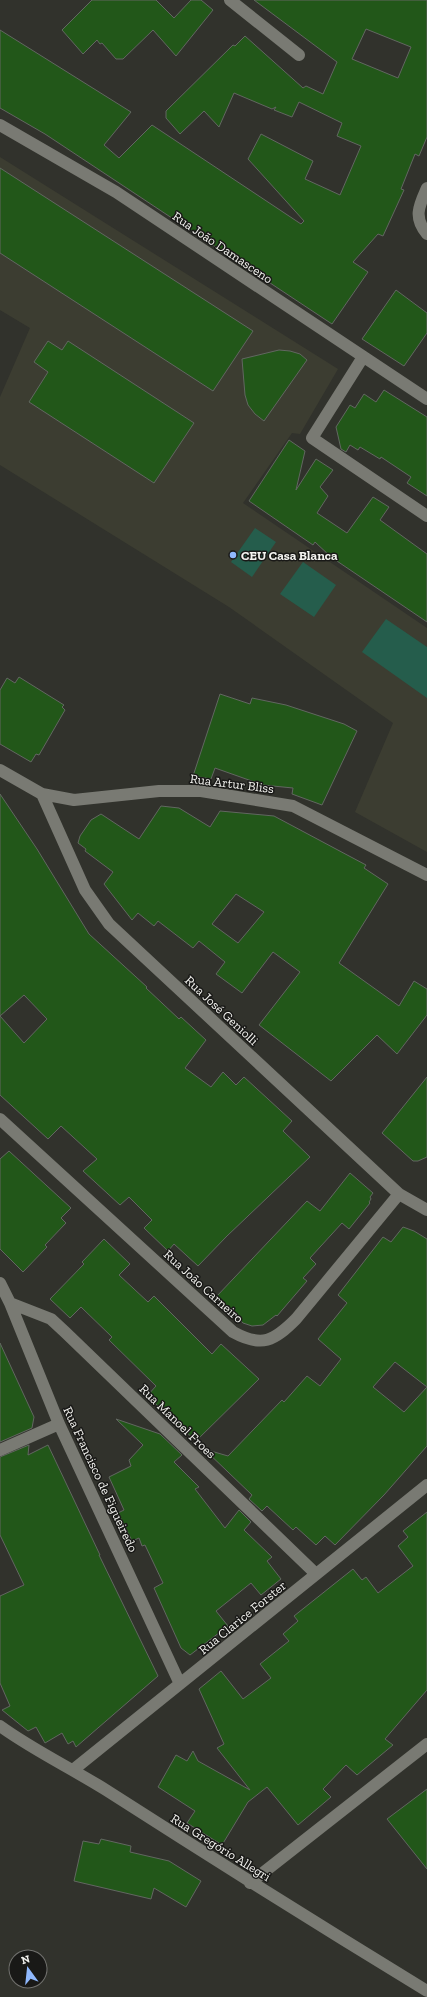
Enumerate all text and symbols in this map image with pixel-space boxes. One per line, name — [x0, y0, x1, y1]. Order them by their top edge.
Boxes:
street label: Rua João Damasceno — [170, 208, 276, 287]
place label: CEU Casa Blanca — [241, 548, 338, 563]
marker: CEU Casa Blanca — [228, 550, 238, 560]
street label: Rua Artur Bliss — [189, 771, 275, 796]
street label: Rua José Geniolli — [182, 973, 262, 1048]
street label: Rua João Carneiro — [161, 1247, 247, 1326]
street label: Rua Manoel Froes — [136, 1381, 219, 1462]
street label: Rua Francisco de Figueiredo — [60, 1404, 141, 1555]
street label: Rua Clarice Forster — [196, 1578, 289, 1657]
street label: Rua Gregório Allegri — [168, 1811, 274, 1884]
north arrow — [8, 1949, 48, 1989]
text: N — [20, 1952, 32, 1967]

